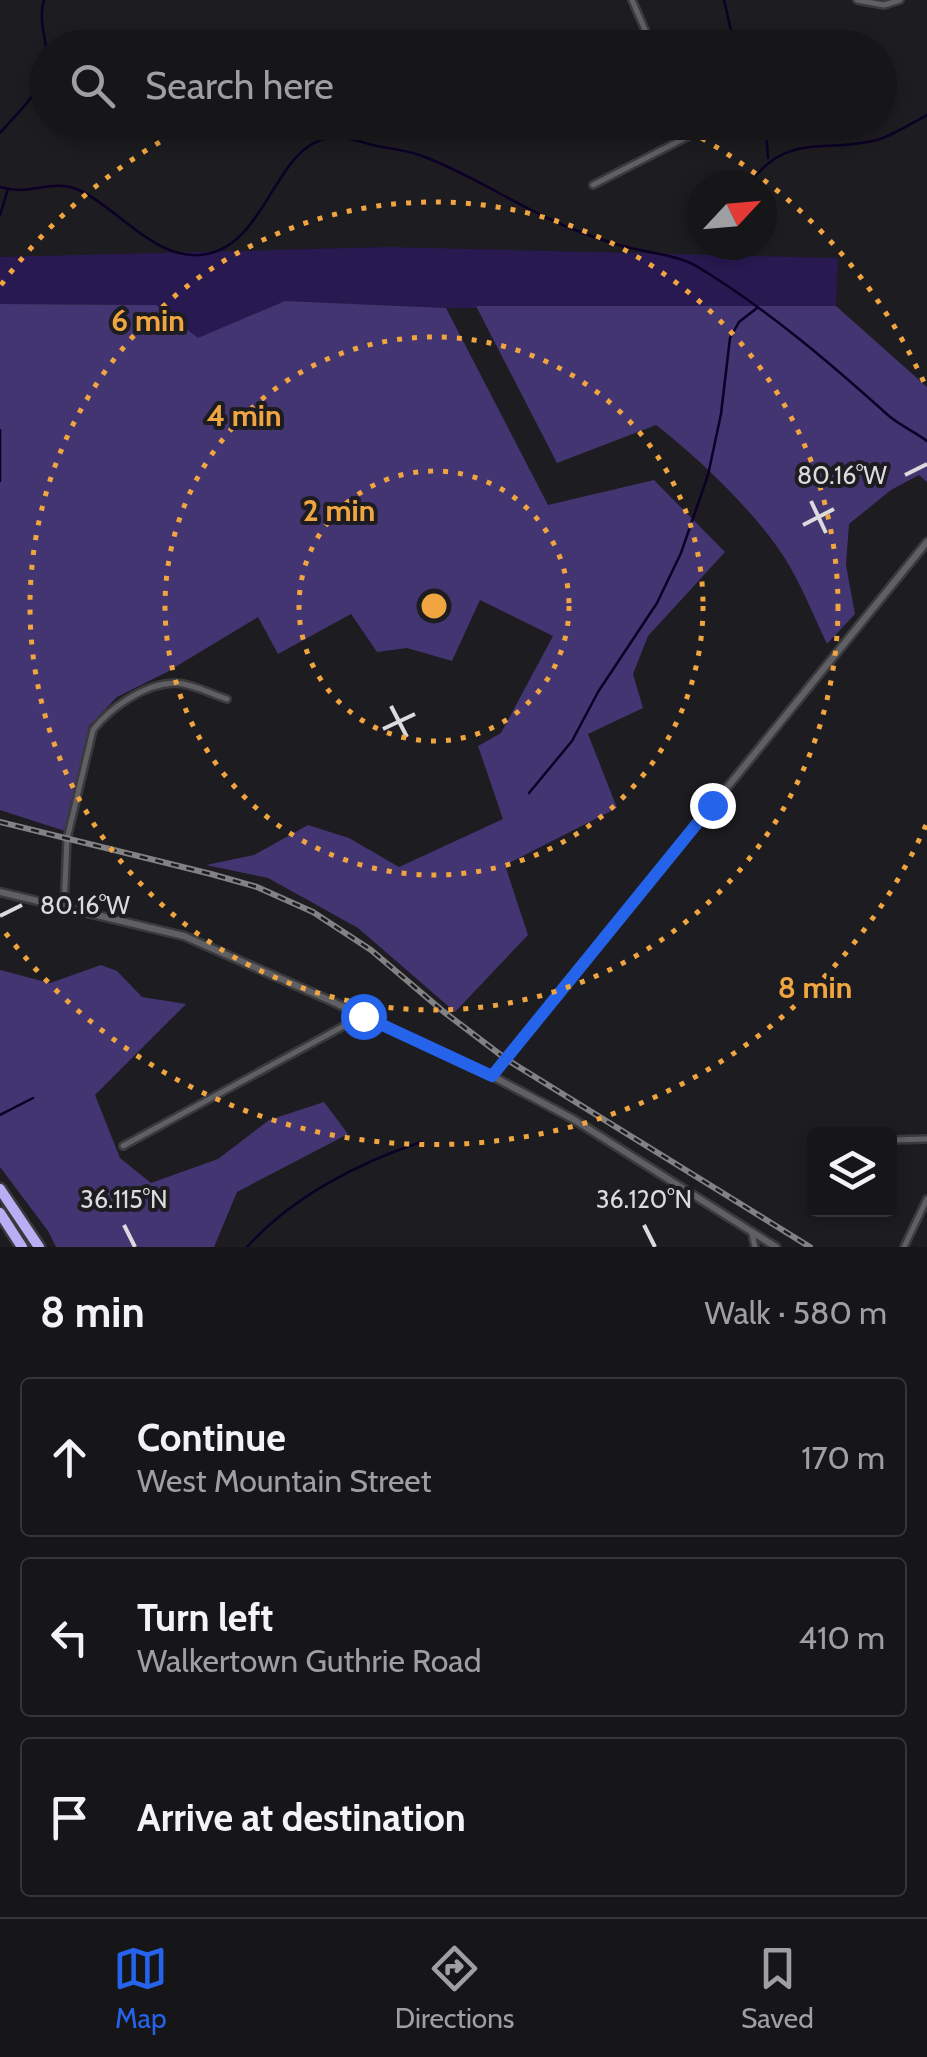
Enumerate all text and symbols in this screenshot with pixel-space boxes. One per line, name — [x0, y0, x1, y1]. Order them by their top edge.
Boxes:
search box — [30, 30, 897, 140]
icon: search — [65, 58, 120, 113]
text: Search here — [145, 62, 334, 109]
north arrow — [687, 170, 777, 260]
text: 6 min — [111, 302, 185, 339]
text: 4 min — [206, 397, 282, 434]
text: 80.16°W — [797, 460, 887, 490]
text: 2 min — [303, 492, 375, 529]
centre of rings — [416, 588, 452, 624]
route end — [690, 783, 736, 829]
text: 80.16°W — [40, 890, 130, 920]
text: 8 min — [778, 969, 852, 1006]
route start — [341, 994, 387, 1040]
map controls — [807, 1127, 897, 1217]
button: layers — [807, 1127, 897, 1217]
text: 36.115°N — [80, 1184, 168, 1214]
text: 36.120°N — [596, 1184, 692, 1214]
text: 8 min — [40, 1286, 145, 1338]
text: Walk · 580 m — [704, 1293, 887, 1332]
text: Continue — [137, 1414, 286, 1461]
icon: ahead — [42, 1430, 97, 1485]
text: 170 m — [801, 1438, 885, 1477]
text: West Mountain Street — [137, 1461, 432, 1500]
text: Turn left — [137, 1594, 273, 1641]
icon: left — [42, 1610, 97, 1665]
text: 410 m — [798, 1618, 885, 1657]
text: Walkertown Guthrie Road — [137, 1641, 481, 1680]
icon: arrive — [42, 1790, 97, 1845]
text: Arrive at destination — [137, 1794, 466, 1841]
tab: Map — [113, 1941, 168, 2035]
tab: Directions — [395, 1941, 514, 2035]
tab: Saved — [741, 1941, 814, 2035]

